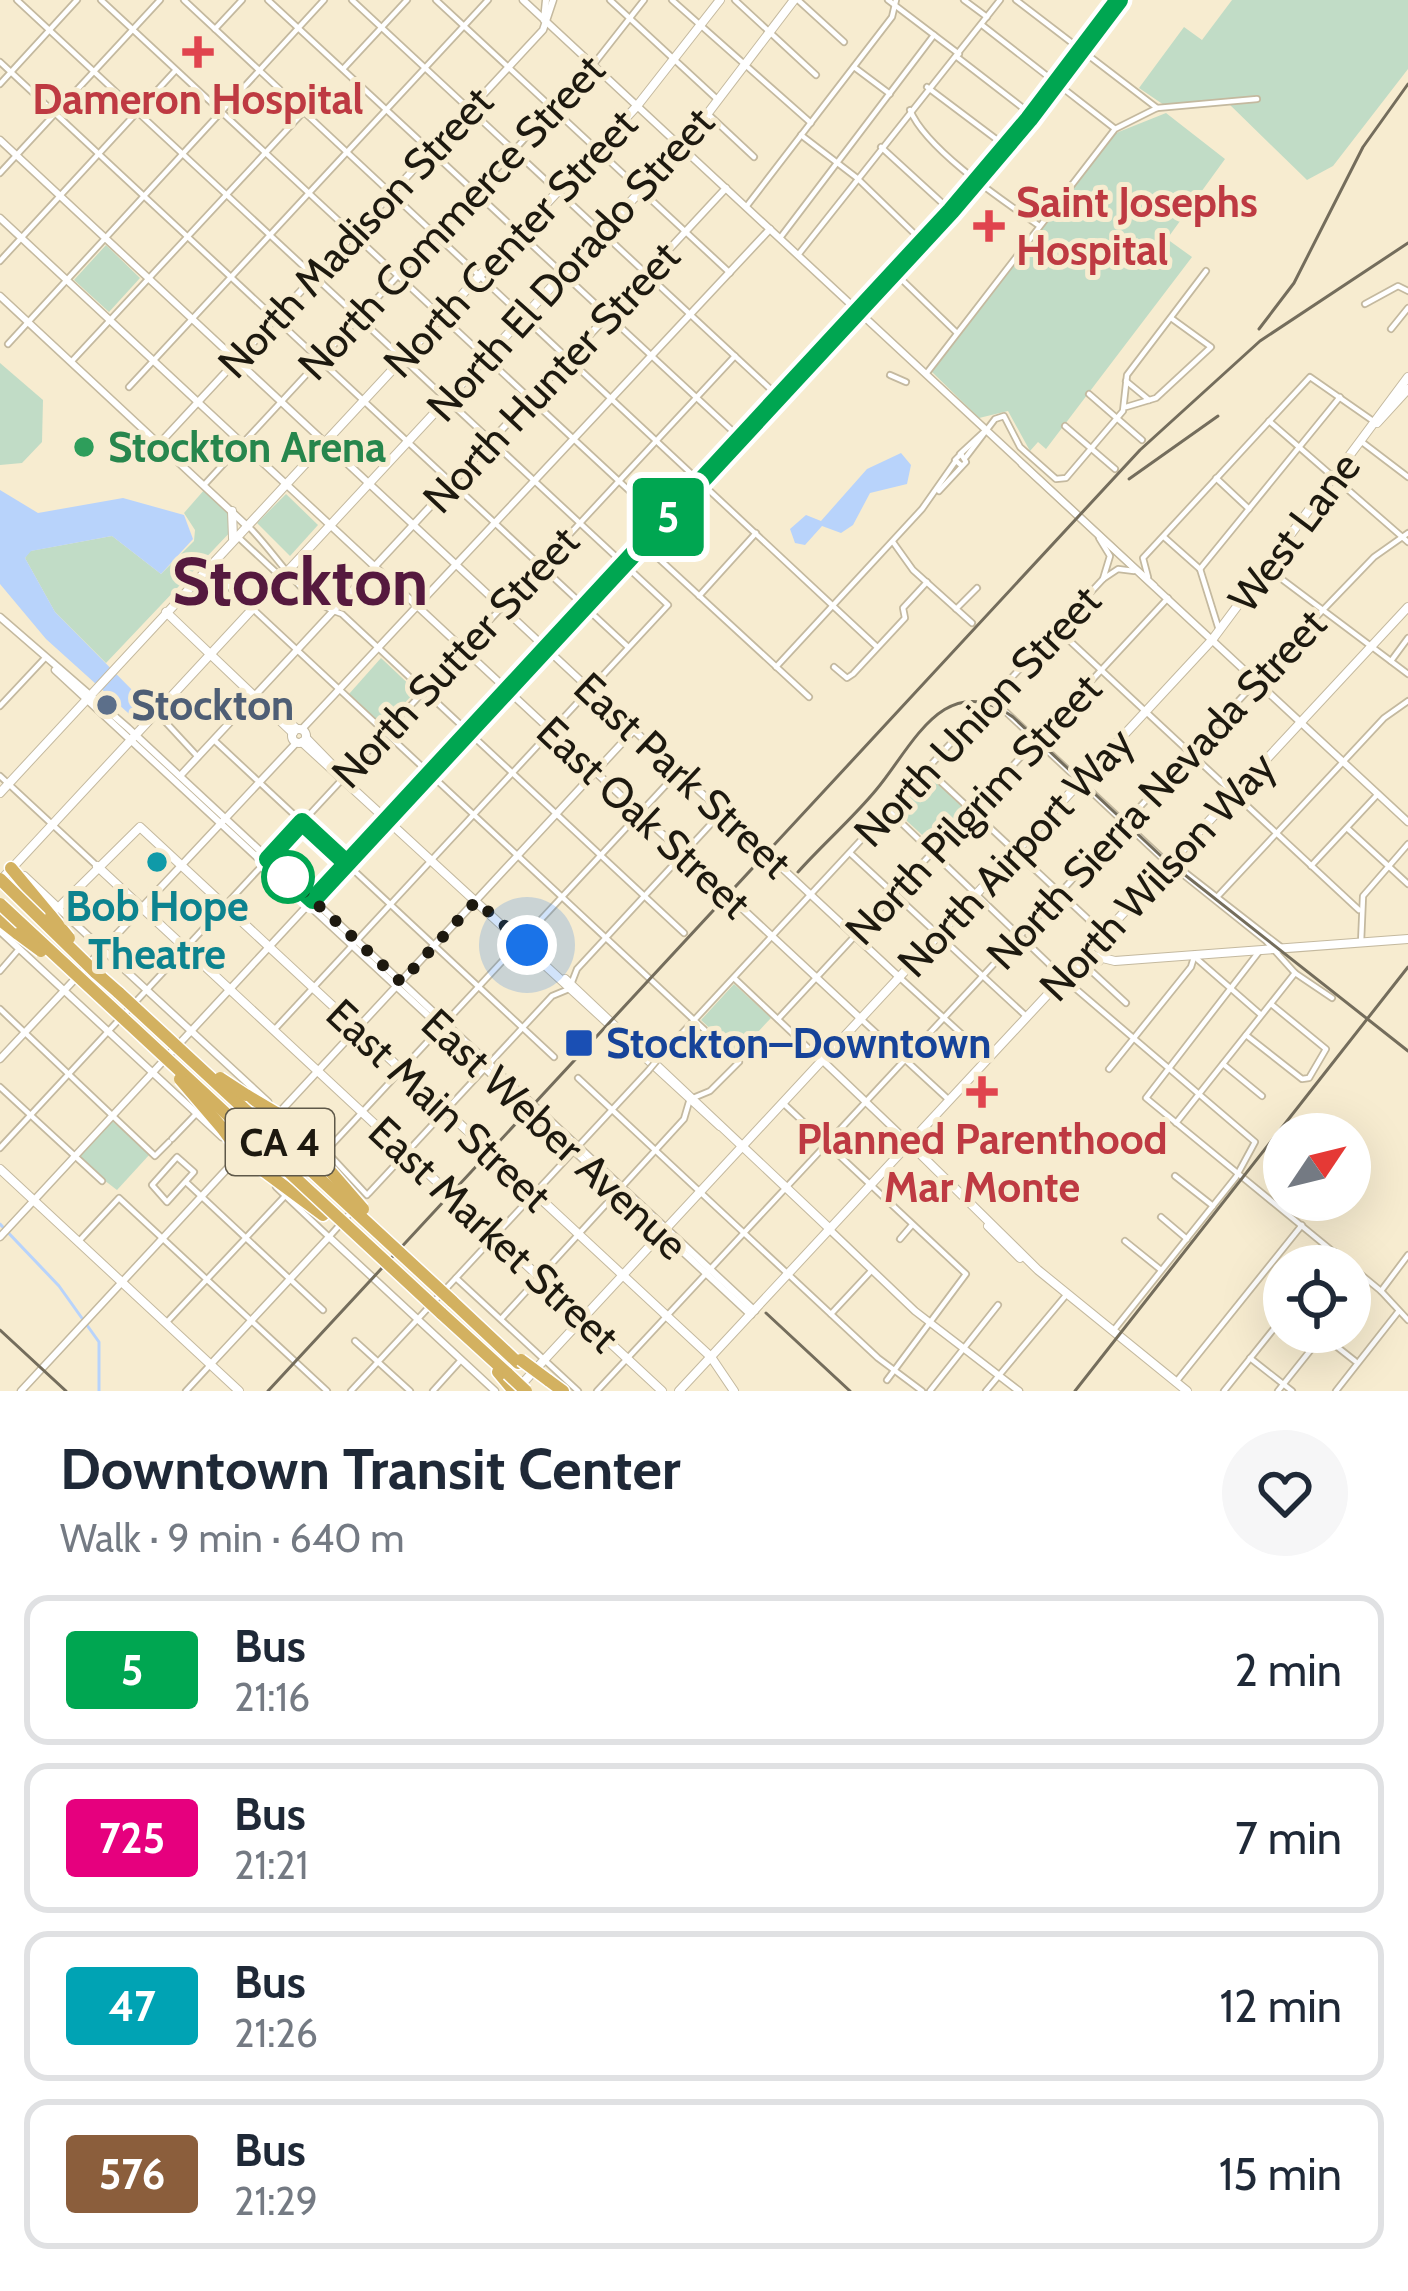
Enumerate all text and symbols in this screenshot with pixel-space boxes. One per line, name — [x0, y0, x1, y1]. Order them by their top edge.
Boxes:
marker: Dameron Hospital — [182, 36, 214, 68]
street label: North Commerce Street — [287, 44, 615, 390]
place label: Dameron Hospital — [32, 73, 364, 125]
street label: North Madison Street — [207, 76, 503, 388]
street label: North El Dorado Street — [415, 96, 725, 432]
street label: North Center Street — [372, 98, 648, 388]
place label: Saint Josephs Hospital — [1016, 176, 1258, 276]
marker: Saint Josephs Hospital — [973, 210, 1005, 242]
street label: North Hunter Street — [412, 230, 690, 524]
place label: Stockton Arena — [108, 421, 386, 473]
marker: Stockton Arena — [71, 434, 97, 460]
street label: West Lane — [1217, 442, 1371, 622]
line badge: 5 — [629, 478, 707, 556]
text: 5 — [657, 491, 679, 543]
street label: North Sutter Street — [321, 516, 589, 798]
district label: Stockton — [172, 541, 428, 622]
street label: North Union Street — [843, 575, 1111, 857]
street label: North Sierra Nevada Street — [975, 598, 1337, 980]
street label: East Park Street — [564, 661, 802, 889]
street label: North Pilgrim Street — [834, 663, 1112, 955]
place label: Stockton — [131, 679, 294, 731]
marker: Stockton — [94, 692, 120, 718]
street label: East Oak Street — [527, 705, 761, 929]
street label: North Airport Way — [886, 717, 1144, 987]
street label: North Wilson Way — [1028, 740, 1286, 1012]
marker: Bob Hope Theatre — [144, 849, 170, 875]
unlabelled marker — [263, 852, 313, 902]
place label: Bob Hope Theatre — [65, 880, 249, 980]
your location — [497, 915, 557, 975]
street label: East Main Street — [316, 988, 562, 1222]
street label: East Weber Avenue — [411, 997, 699, 1271]
place label: Stockton–Downtown — [606, 1017, 991, 1069]
marker: Stockton–Downtown — [563, 1027, 595, 1059]
marker: Planned Parenthood Mar Monte — [966, 1076, 998, 1108]
street label: East Market Street — [358, 1105, 630, 1363]
road number: CA 4 — [226, 1109, 334, 1175]
place label: Planned Parenthood Mar Monte — [796, 1113, 1168, 1213]
north arrow — [1263, 1113, 1371, 1221]
map controls — [1263, 1113, 1371, 1353]
button: locate — [1263, 1245, 1371, 1353]
button: heart — [1222, 1430, 1348, 1556]
text: Downtown Transit Center — [60, 1434, 681, 1503]
text: Walk · 9 min · 640 m — [60, 1514, 405, 1562]
text: Bus — [234, 1619, 306, 1673]
text: 2 min — [1234, 1643, 1342, 1697]
text: 5 — [121, 1644, 143, 1696]
text: 21:16 — [234, 1673, 310, 1721]
text: Bus — [234, 1787, 306, 1841]
text: 7 min — [1235, 1811, 1342, 1865]
text: 725 — [99, 1812, 165, 1864]
text: 21:21 — [234, 1841, 308, 1889]
text: Bus — [234, 1955, 306, 2009]
text: 12 min — [1219, 1979, 1342, 2033]
text: 47 — [108, 1980, 156, 2032]
text: 21:26 — [234, 2009, 318, 2057]
text: Bus — [234, 2123, 306, 2177]
text: 15 min — [1219, 2147, 1342, 2201]
text: 576 — [99, 2148, 165, 2200]
text: 21:29 — [234, 2177, 318, 2225]

